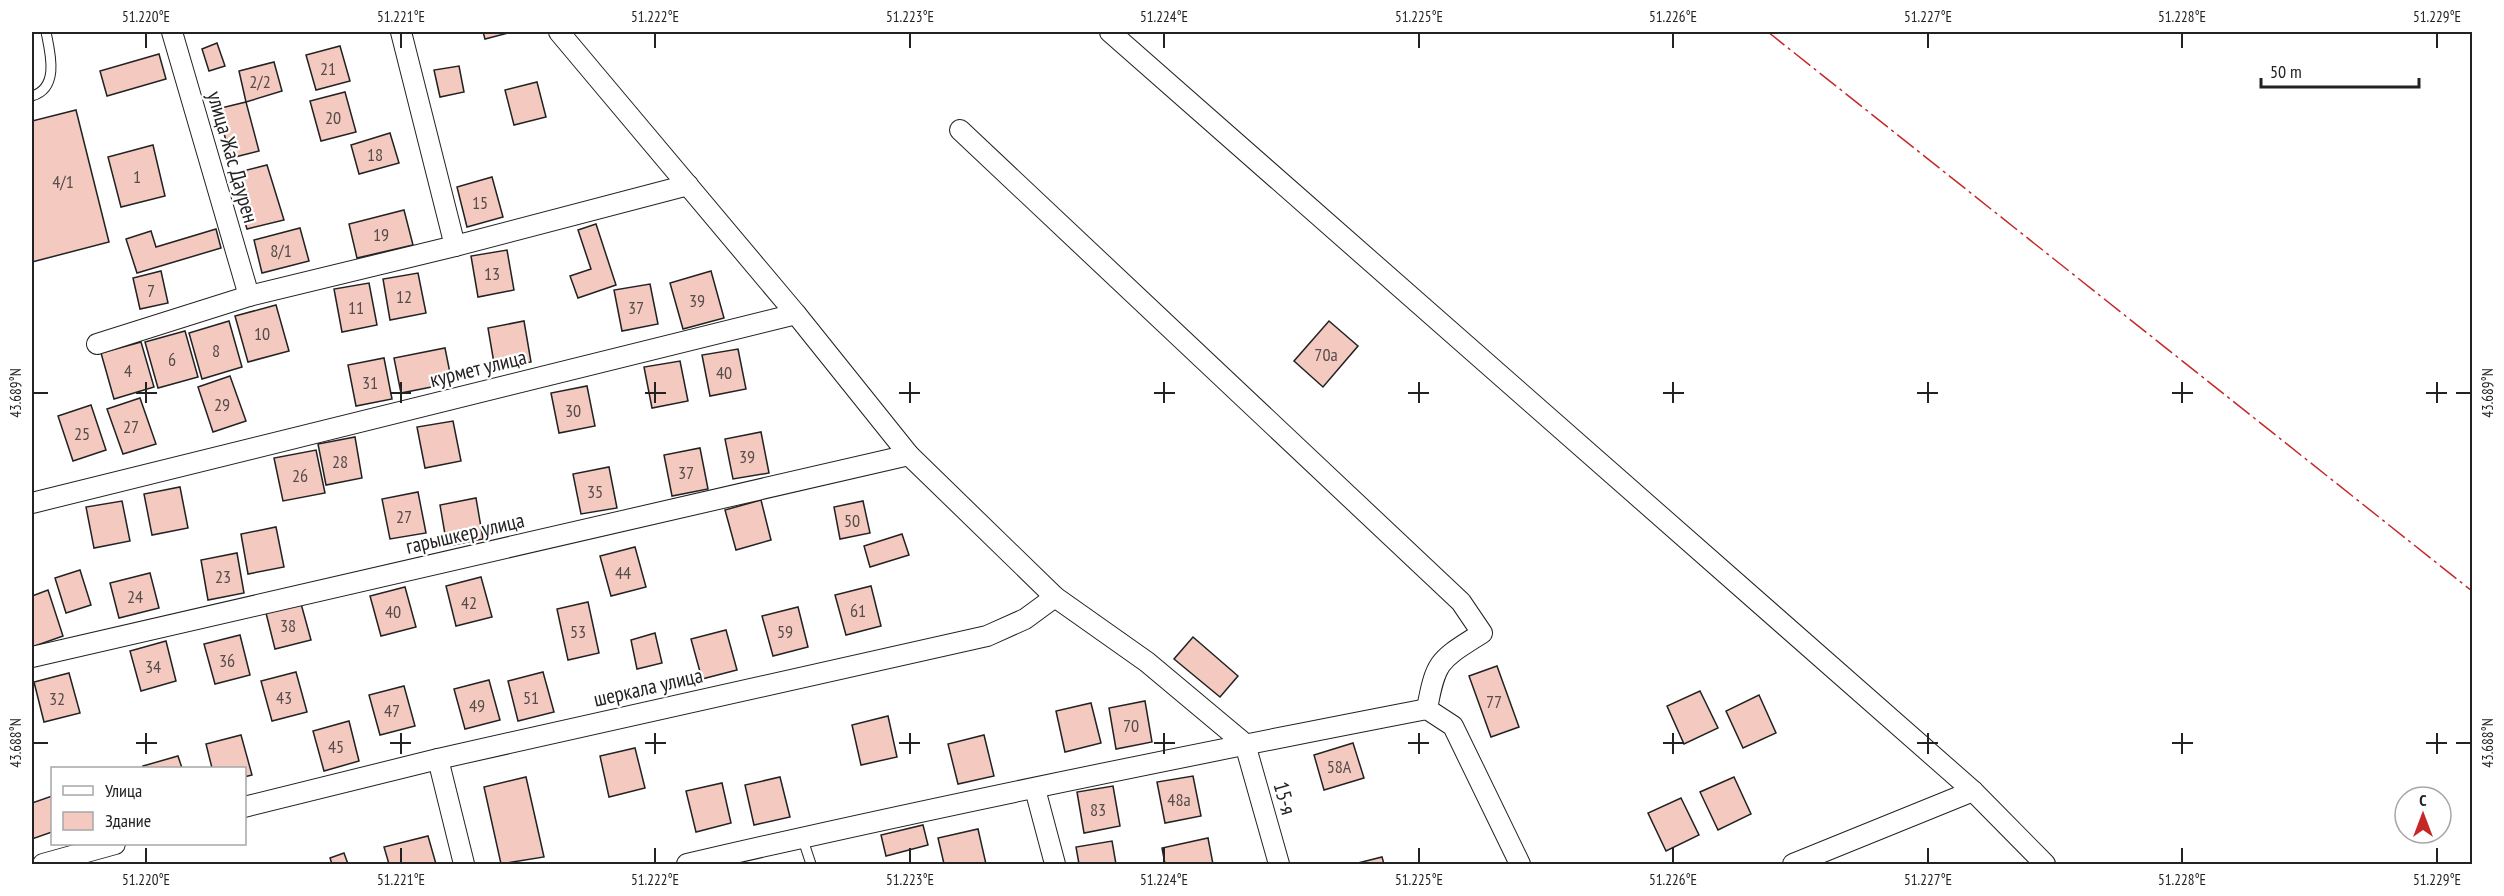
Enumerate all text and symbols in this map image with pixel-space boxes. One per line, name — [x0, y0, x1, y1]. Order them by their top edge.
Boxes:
text: 51.220°E — [122, 7, 170, 26]
text: 51.221°E — [377, 7, 425, 26]
text: 51.222°E — [631, 7, 679, 26]
text: 51.223°E — [886, 7, 934, 26]
text: 51.224°E — [1140, 7, 1188, 26]
text: 51.225°E — [1395, 7, 1443, 26]
text: 51.226°E — [1649, 7, 1697, 26]
text: 51.227°E — [1904, 7, 1952, 26]
text: 51.228°E — [2158, 7, 2206, 26]
text: 51.229°E — [2413, 7, 2461, 26]
scale bar — [2261, 51, 2418, 89]
house number: 21 — [320, 57, 336, 80]
text: 50 m — [2270, 60, 2302, 83]
house number: 2/2 — [249, 70, 271, 93]
street label: улица Жас Даурен — [201, 88, 265, 226]
house number: 20 — [325, 106, 341, 129]
house number: 18 — [367, 143, 383, 166]
house number: 1 — [133, 165, 141, 188]
house number: 4/1 — [52, 170, 74, 193]
house number: 15 — [472, 191, 488, 214]
house number: 19 — [373, 223, 389, 246]
house number: 8/1 — [270, 239, 292, 262]
house number: 13 — [484, 262, 500, 285]
house number: 7 — [147, 279, 155, 302]
house number: 12 — [396, 285, 412, 308]
house number: 39 — [689, 289, 705, 312]
house number: 11 — [348, 296, 364, 319]
house number: 37 — [628, 296, 644, 319]
house number: 10 — [254, 322, 270, 345]
house number: 8 — [212, 339, 220, 362]
street label: курмет улица — [427, 343, 529, 393]
house number: 70а — [1314, 343, 1338, 366]
house number: 6 — [168, 348, 176, 371]
house number: 4 — [124, 359, 132, 382]
house number: 40 — [716, 361, 732, 384]
text: 43.689°N — [6, 368, 25, 418]
text: 43.689°N — [2478, 368, 2497, 418]
house number: 31 — [362, 371, 378, 394]
house number: 29 — [214, 393, 230, 416]
house number: 30 — [565, 399, 581, 422]
house number: 27 — [123, 415, 139, 438]
house number: 25 — [74, 422, 90, 445]
house number: 39 — [739, 445, 755, 468]
house number: 28 — [332, 450, 348, 473]
house number: 37 — [678, 461, 694, 484]
house number: 26 — [292, 464, 308, 487]
house number: 35 — [587, 480, 603, 503]
house number: 27 — [396, 505, 412, 528]
street label: гарышкер улица — [403, 506, 527, 560]
house number: 50 — [844, 509, 860, 532]
house number: 44 — [615, 561, 631, 584]
house number: 23 — [215, 565, 231, 588]
house number: 24 — [127, 585, 143, 608]
house number: 42 — [461, 591, 477, 614]
house number: 61 — [850, 599, 866, 622]
house number: 40 — [385, 600, 401, 623]
house number: 38 — [280, 614, 296, 637]
house number: 53 — [570, 620, 586, 643]
house number: 59 — [777, 620, 793, 643]
house number: 36 — [219, 649, 235, 672]
house number: 34 — [145, 655, 161, 678]
street label: шеркала улица — [591, 661, 705, 713]
house number: 43 — [276, 686, 292, 709]
house number: 51 — [523, 686, 539, 709]
house number: 32 — [49, 687, 65, 710]
house number: 77 — [1486, 690, 1502, 713]
house number: 49 — [469, 694, 485, 717]
house number: 47 — [384, 699, 400, 722]
house number: 70 — [1123, 714, 1139, 737]
text: 43.688°N — [6, 718, 25, 768]
text: 43.688°N — [2478, 718, 2497, 768]
house number: 45 — [328, 735, 344, 758]
house number: 58А — [1327, 755, 1352, 778]
legend — [51, 767, 246, 845]
street label: 15-я — [1267, 778, 1303, 818]
text: Улица — [105, 779, 142, 802]
north arrow — [2393, 785, 2453, 845]
house number: 48а — [1167, 788, 1191, 811]
text: С — [2419, 790, 2427, 810]
house number: 83 — [1090, 798, 1106, 821]
text: Здание — [105, 809, 151, 832]
text: 51.220°E — [122, 870, 170, 889]
text: 51.221°E — [377, 870, 425, 889]
text: 51.222°E — [631, 870, 679, 889]
text: 51.223°E — [886, 870, 934, 889]
text: 51.224°E — [1140, 870, 1188, 889]
text: 51.225°E — [1395, 870, 1443, 889]
text: 51.226°E — [1649, 870, 1697, 889]
text: 51.227°E — [1904, 870, 1952, 889]
text: 51.228°E — [2158, 870, 2206, 889]
text: 51.229°E — [2413, 870, 2461, 889]

